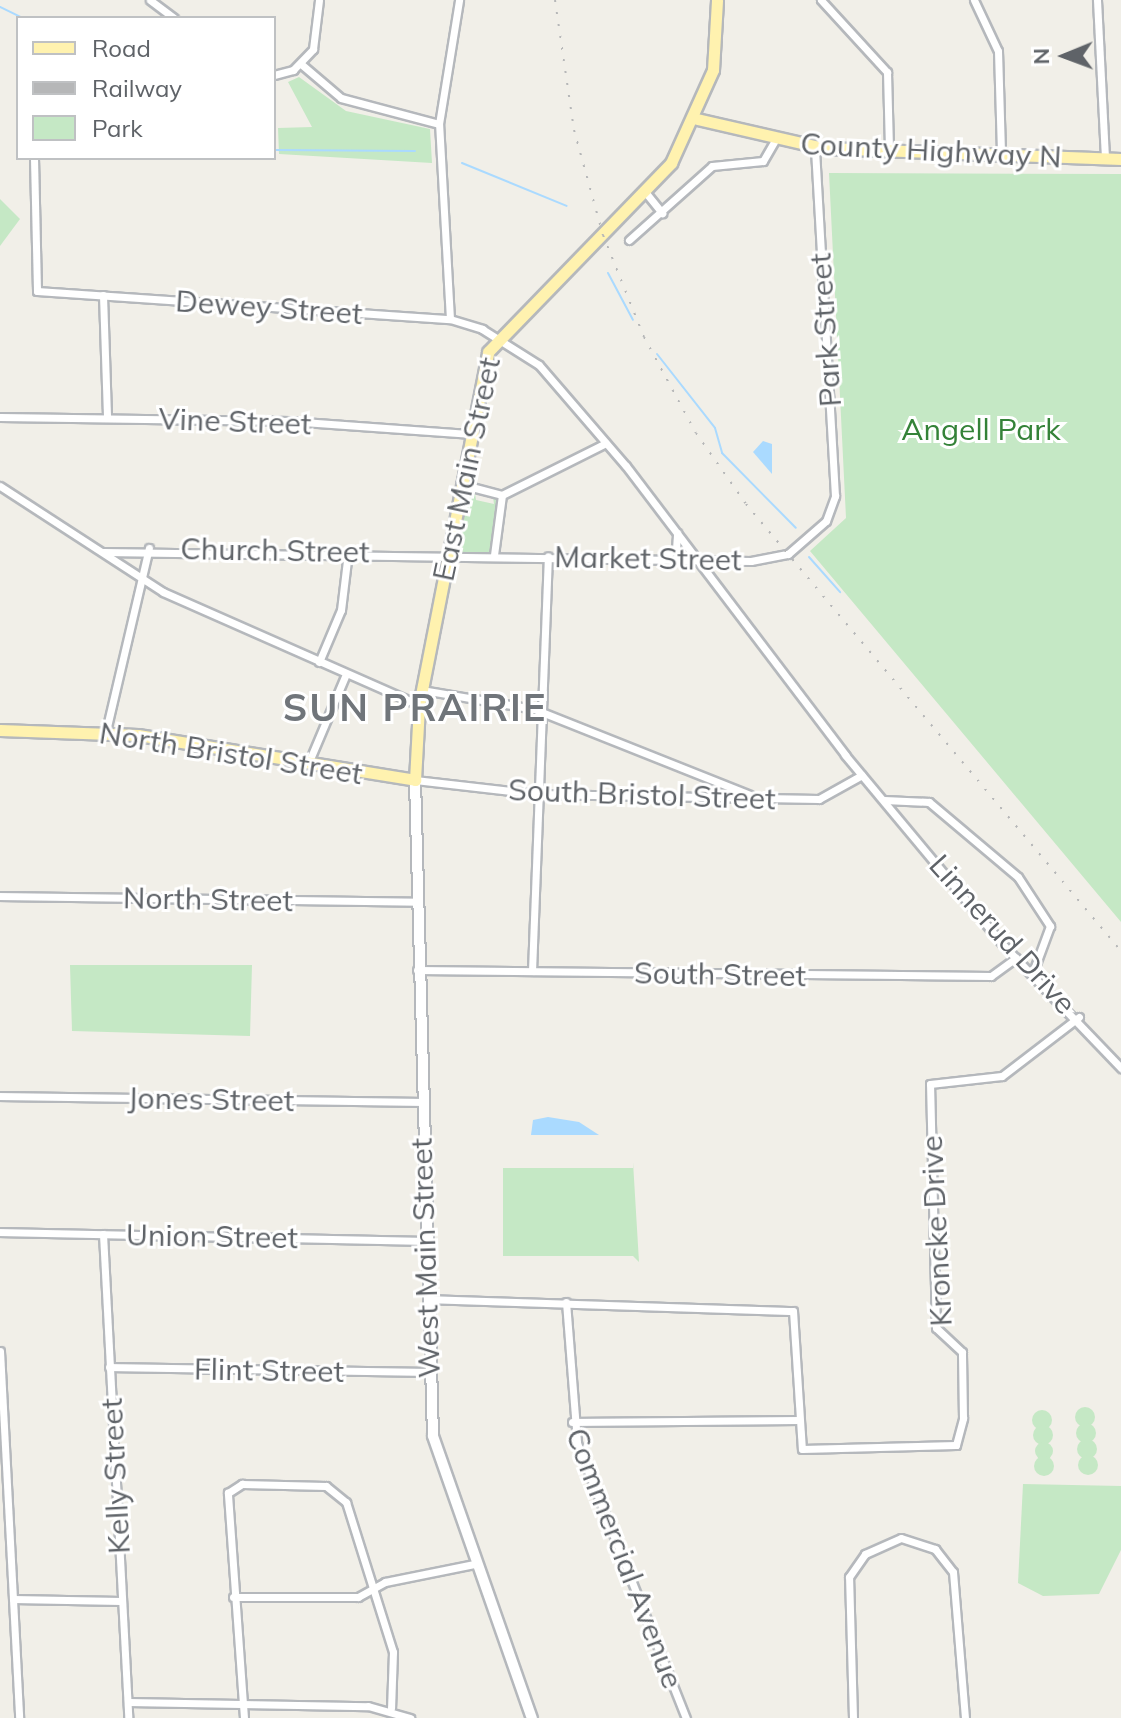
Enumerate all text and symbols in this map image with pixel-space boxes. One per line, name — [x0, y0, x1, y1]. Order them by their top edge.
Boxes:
legend — [16, 16, 276, 160]
north arrow — [1025, 16, 1105, 96]
text: Road — [92, 33, 151, 63]
text: N — [1027, 48, 1055, 65]
text: Railway — [92, 73, 182, 103]
text: Park — [92, 113, 143, 143]
street label: County Highway N — [800, 125, 1062, 175]
street label: Park Street — [802, 252, 848, 408]
street label: Dewey Street — [174, 283, 364, 331]
street label: East Main Street — [425, 354, 507, 584]
street label: Vine Street — [158, 400, 312, 442]
park label: Angell Park — [901, 411, 1061, 447]
street label: Church Street — [180, 530, 370, 570]
street label: Market Street — [554, 538, 742, 578]
district label: SUN PRAIRIE — [283, 685, 547, 731]
street label: North Bristol Street — [97, 714, 365, 792]
street label: South Bristol Street — [508, 771, 776, 817]
street label: Linnerud Drive — [922, 847, 1084, 1021]
street label: North Street — [123, 880, 293, 918]
street label: South Street — [634, 955, 806, 993]
street label: Jones Street — [127, 1080, 295, 1118]
street label: Kroncke Drive — [913, 1135, 959, 1327]
street label: West Main Street — [403, 1137, 447, 1379]
street label: Union Street — [126, 1217, 298, 1255]
street label: Flint Street — [194, 1351, 344, 1389]
street label: Kelly Street — [93, 1397, 137, 1555]
street label: Commercial Avenue — [559, 1423, 691, 1693]

